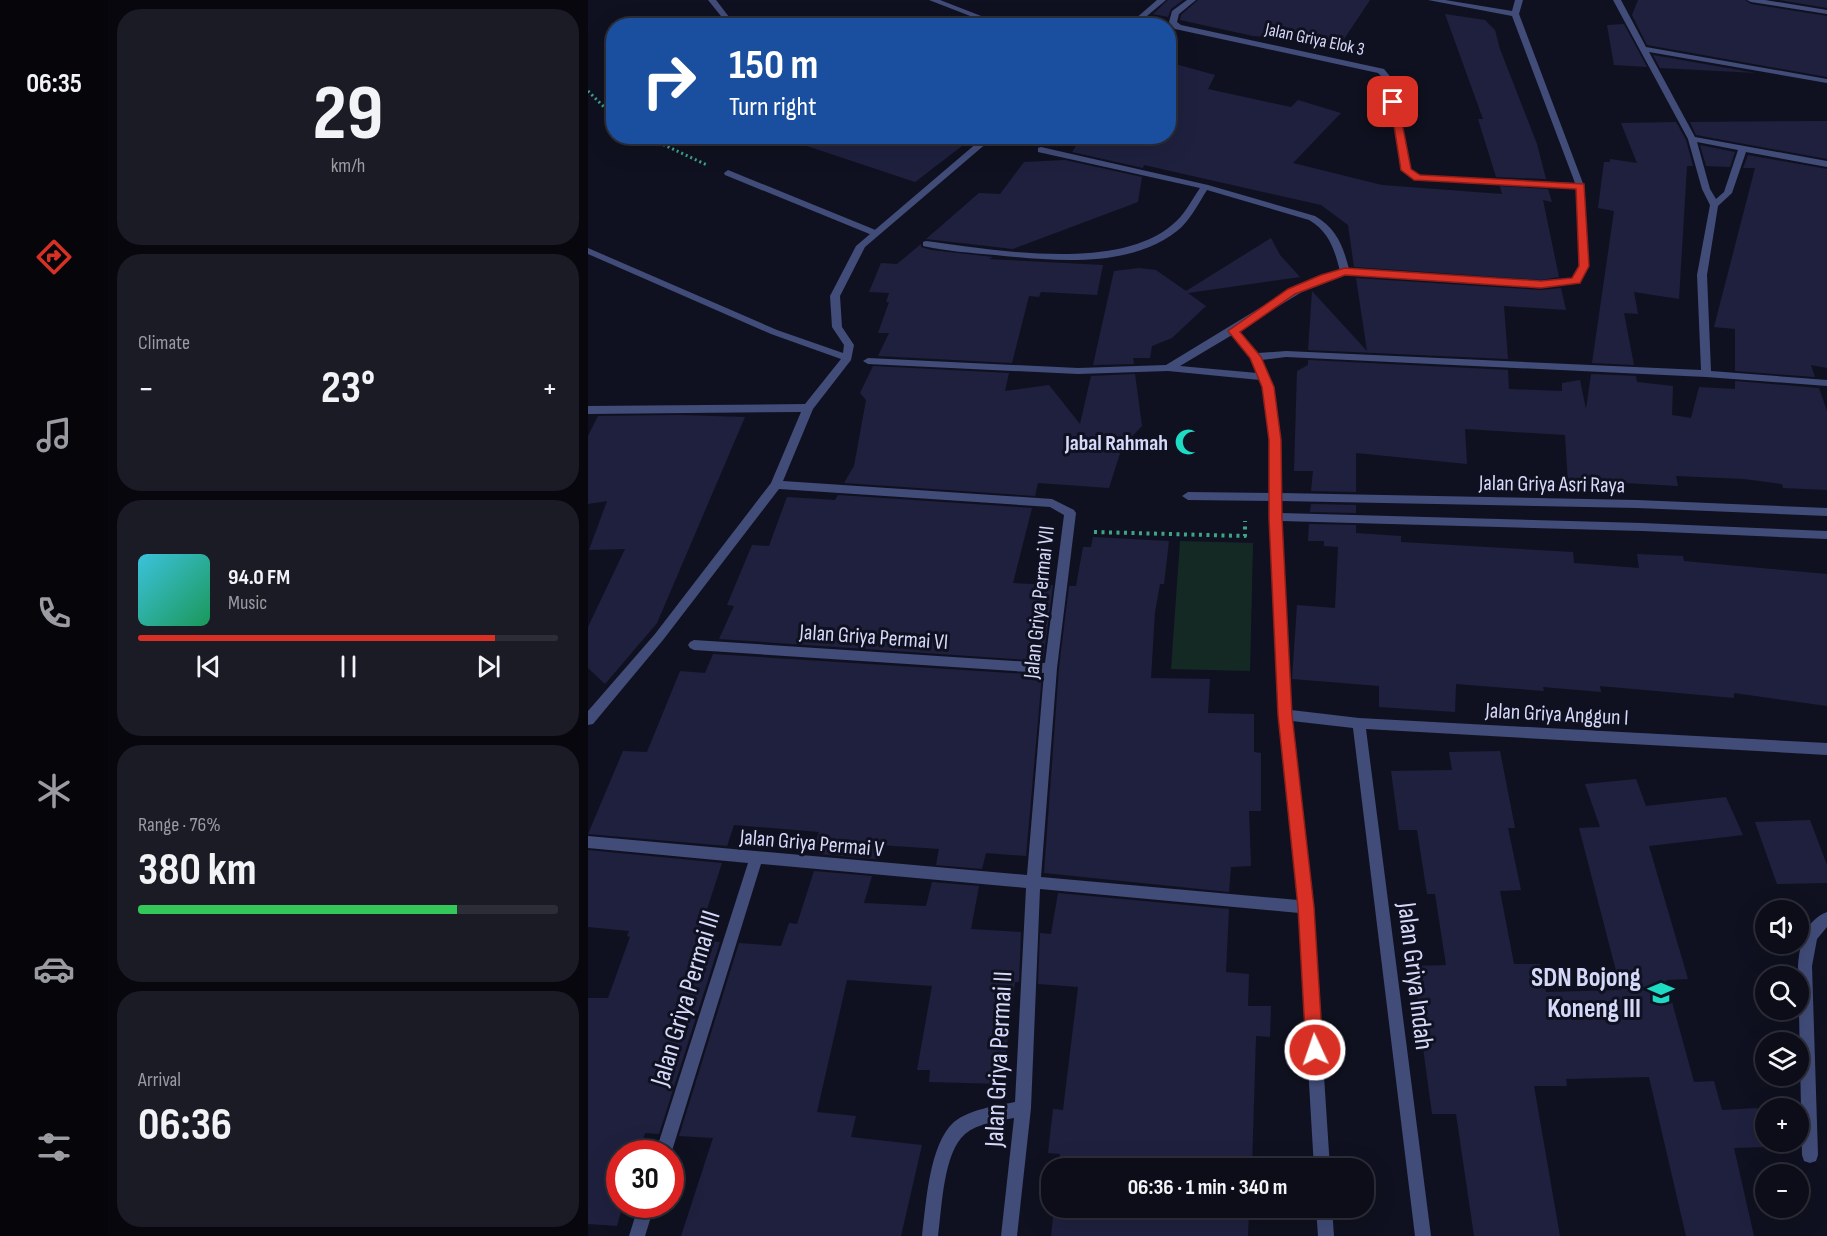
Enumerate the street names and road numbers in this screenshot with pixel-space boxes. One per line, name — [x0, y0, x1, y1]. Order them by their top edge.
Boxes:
street label: Jalan Griya Elok 3 — [1262, 19, 1366, 60]
street label: Jalan Griya Asri Raya — [1478, 470, 1625, 499]
street label: Jalan Griya Permai VII — [1018, 524, 1061, 681]
street label: Jalan Griya Permai VI — [798, 619, 949, 656]
street label: Jalan Griya Anggun I — [1484, 697, 1629, 732]
street label: Jalan Griya Permai V — [738, 824, 885, 863]
street label: Jalan Griya Indah — [1390, 900, 1440, 1052]
street label: Jalan Griya Permai III — [644, 907, 728, 1091]
street label: Jalan Griya Permai II — [978, 970, 1020, 1149]

